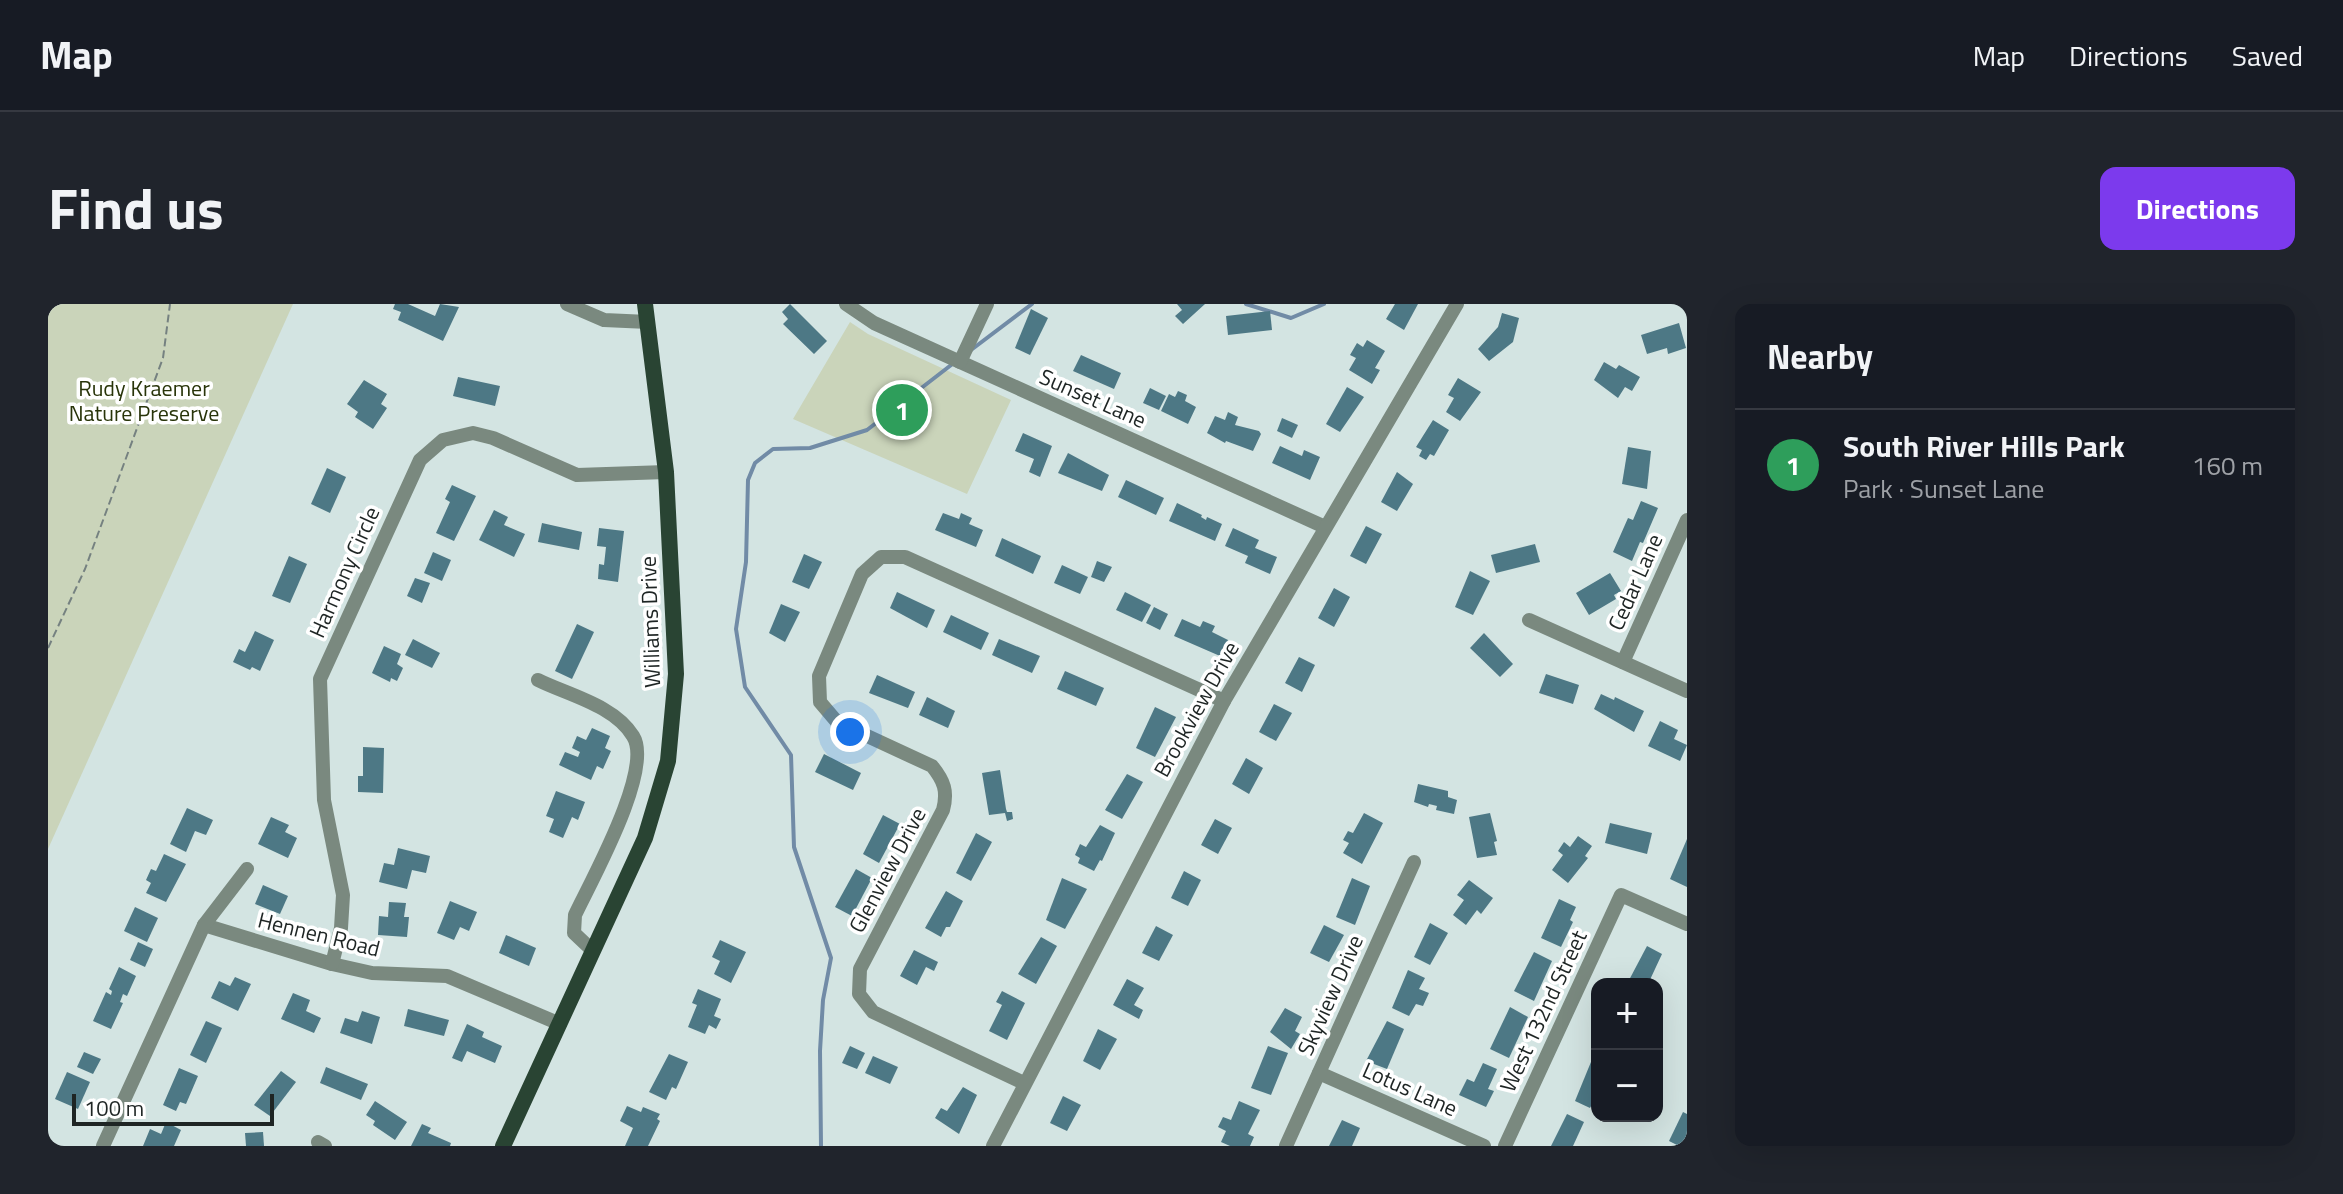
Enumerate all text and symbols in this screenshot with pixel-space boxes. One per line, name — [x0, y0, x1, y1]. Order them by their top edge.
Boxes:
text: Map — [40, 26, 113, 84]
text: Map — [1973, 34, 2025, 77]
text: Directions — [2069, 34, 2188, 77]
text: Saved — [2232, 34, 2303, 77]
text: Find us — [48, 166, 224, 251]
button: Directions — [2100, 167, 2295, 250]
text: Nearby — [1767, 330, 1873, 382]
street label: Sunset Lane — [1034, 359, 1152, 437]
park label: Rudy Kraemer Nature Preserve — [69, 371, 219, 430]
pin: 1 — [876, 380, 928, 440]
text: South River Hills Park — [1843, 423, 2125, 469]
text: 1 — [1786, 446, 1800, 485]
text: 160 m — [2192, 446, 2263, 485]
text: Park · Sunset Lane — [1843, 469, 2044, 508]
street label: Harmony Circle — [300, 501, 388, 643]
street label: Cedar Lane — [1599, 528, 1671, 636]
street label: Williams Drive — [631, 556, 669, 688]
street label: Brookview Drive — [1145, 635, 1247, 783]
your location — [830, 712, 870, 752]
street label: Glenview Drive — [840, 801, 934, 939]
street label: Hennen Road — [254, 902, 384, 966]
street label: West 132nd Street — [1491, 924, 1595, 1097]
street label: Skyview Drive — [1288, 929, 1372, 1061]
map controls — [1591, 978, 1663, 1122]
button: + — [1591, 978, 1663, 1050]
button: − — [1591, 1050, 1663, 1122]
street label: Lotus Lane — [1357, 1053, 1463, 1125]
scale bar — [72, 1090, 274, 1126]
text: 100 m — [84, 1091, 144, 1125]

